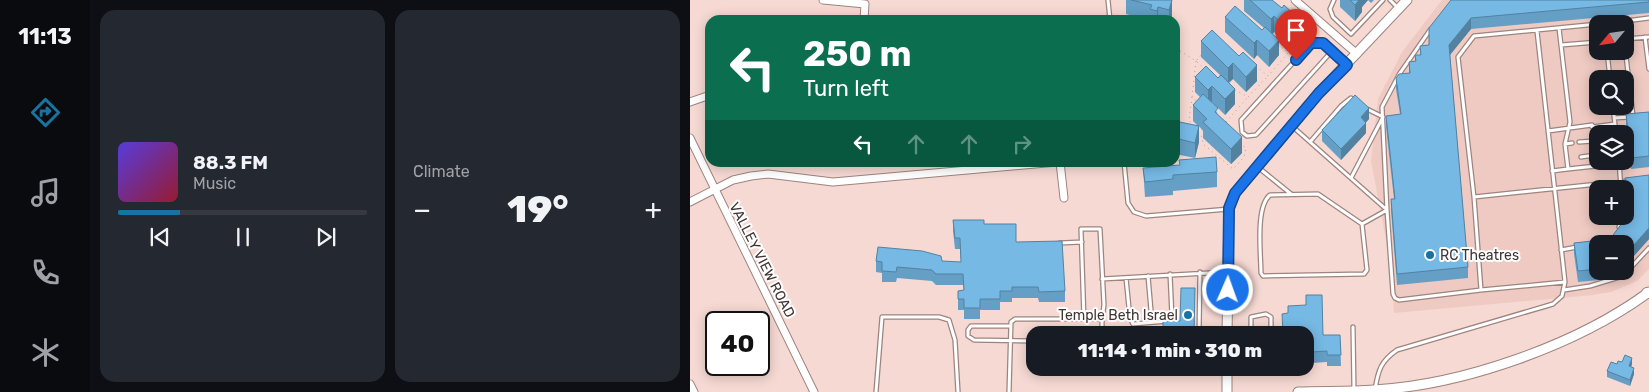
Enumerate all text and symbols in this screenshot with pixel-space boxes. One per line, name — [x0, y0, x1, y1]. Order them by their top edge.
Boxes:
pin — [1275, 9, 1317, 60]
north arrow — [1589, 15, 1634, 60]
map controls — [1589, 15, 1634, 280]
icon: arrive — [1282, 16, 1310, 44]
text: 11:13 — [18, 23, 72, 50]
text: 250 m — [803, 33, 912, 75]
icon: left — [720, 35, 785, 100]
button: search — [1589, 70, 1634, 115]
text: Turn left — [803, 75, 889, 102]
icon: directions — [28, 95, 63, 130]
button: layers — [1589, 125, 1634, 170]
icon: left — [849, 130, 877, 158]
icon: ahead — [902, 130, 930, 158]
icon: ahead — [955, 130, 983, 158]
icon: right — [1008, 130, 1036, 158]
text: 88.3 FM — [193, 151, 268, 174]
text: Climate — [413, 162, 470, 181]
text: Music — [193, 174, 236, 193]
icon: music — [28, 175, 63, 210]
button: + — [1589, 180, 1634, 225]
text: 19° — [507, 186, 568, 232]
text: − — [413, 193, 431, 226]
text: + — [645, 193, 662, 226]
street label: VALLEY VIEW ROAD — [726, 199, 798, 321]
icon: previous — [146, 223, 174, 251]
icon: pause — [229, 223, 257, 251]
icon: next — [312, 223, 340, 251]
button: − — [1589, 235, 1634, 280]
place label: RC Theatres — [1440, 247, 1519, 264]
marker: RC Theatres — [1424, 249, 1436, 261]
icon: phone — [28, 255, 63, 290]
position arrow — [1201, 263, 1253, 315]
place label: Temple Beth Israel — [1058, 307, 1178, 324]
marker: Temple Beth Israel — [1182, 309, 1194, 321]
speed limit sign: 40 — [705, 311, 770, 376]
icon: climate — [28, 335, 63, 370]
text: 11:14 · 1 min · 310 m — [1078, 339, 1262, 362]

